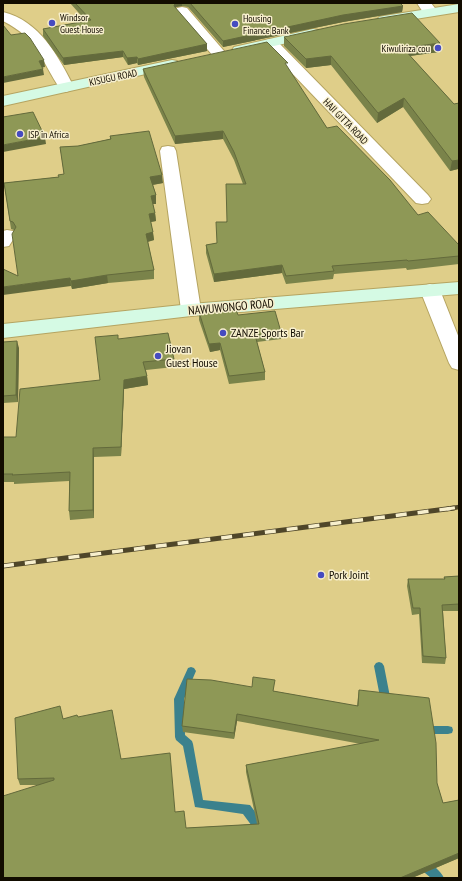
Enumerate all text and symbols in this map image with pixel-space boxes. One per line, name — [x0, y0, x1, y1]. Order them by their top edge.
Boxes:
place label: Windsor Guest House — [60, 11, 103, 36]
place label: Housing Finance Bank — [243, 12, 289, 37]
marker: Windsor Guest House — [47, 18, 57, 28]
marker: Housing Finance Bank — [230, 19, 240, 29]
place label: Kiwuliriza cou — [381, 42, 430, 55]
marker: Kiwuliriza cou — [433, 43, 443, 53]
street label: KISUGU ROAD — [88, 66, 138, 89]
street label: HAJI GITTA ROAD — [320, 96, 371, 147]
place label: ISP in Africa — [28, 128, 69, 141]
marker: ISP in Africa — [15, 129, 25, 139]
street label: NAWUWONGO ROAD — [188, 295, 274, 318]
place label: ZANZE Sports Bar — [231, 325, 305, 340]
marker: ZANZE Sports Bar — [218, 328, 228, 338]
place label: Jiovan Guest House — [165, 341, 218, 370]
marker: Jiovan Guest House — [153, 351, 163, 361]
place label: Pork Joint — [329, 567, 369, 582]
marker: Pork Joint — [316, 570, 326, 580]

